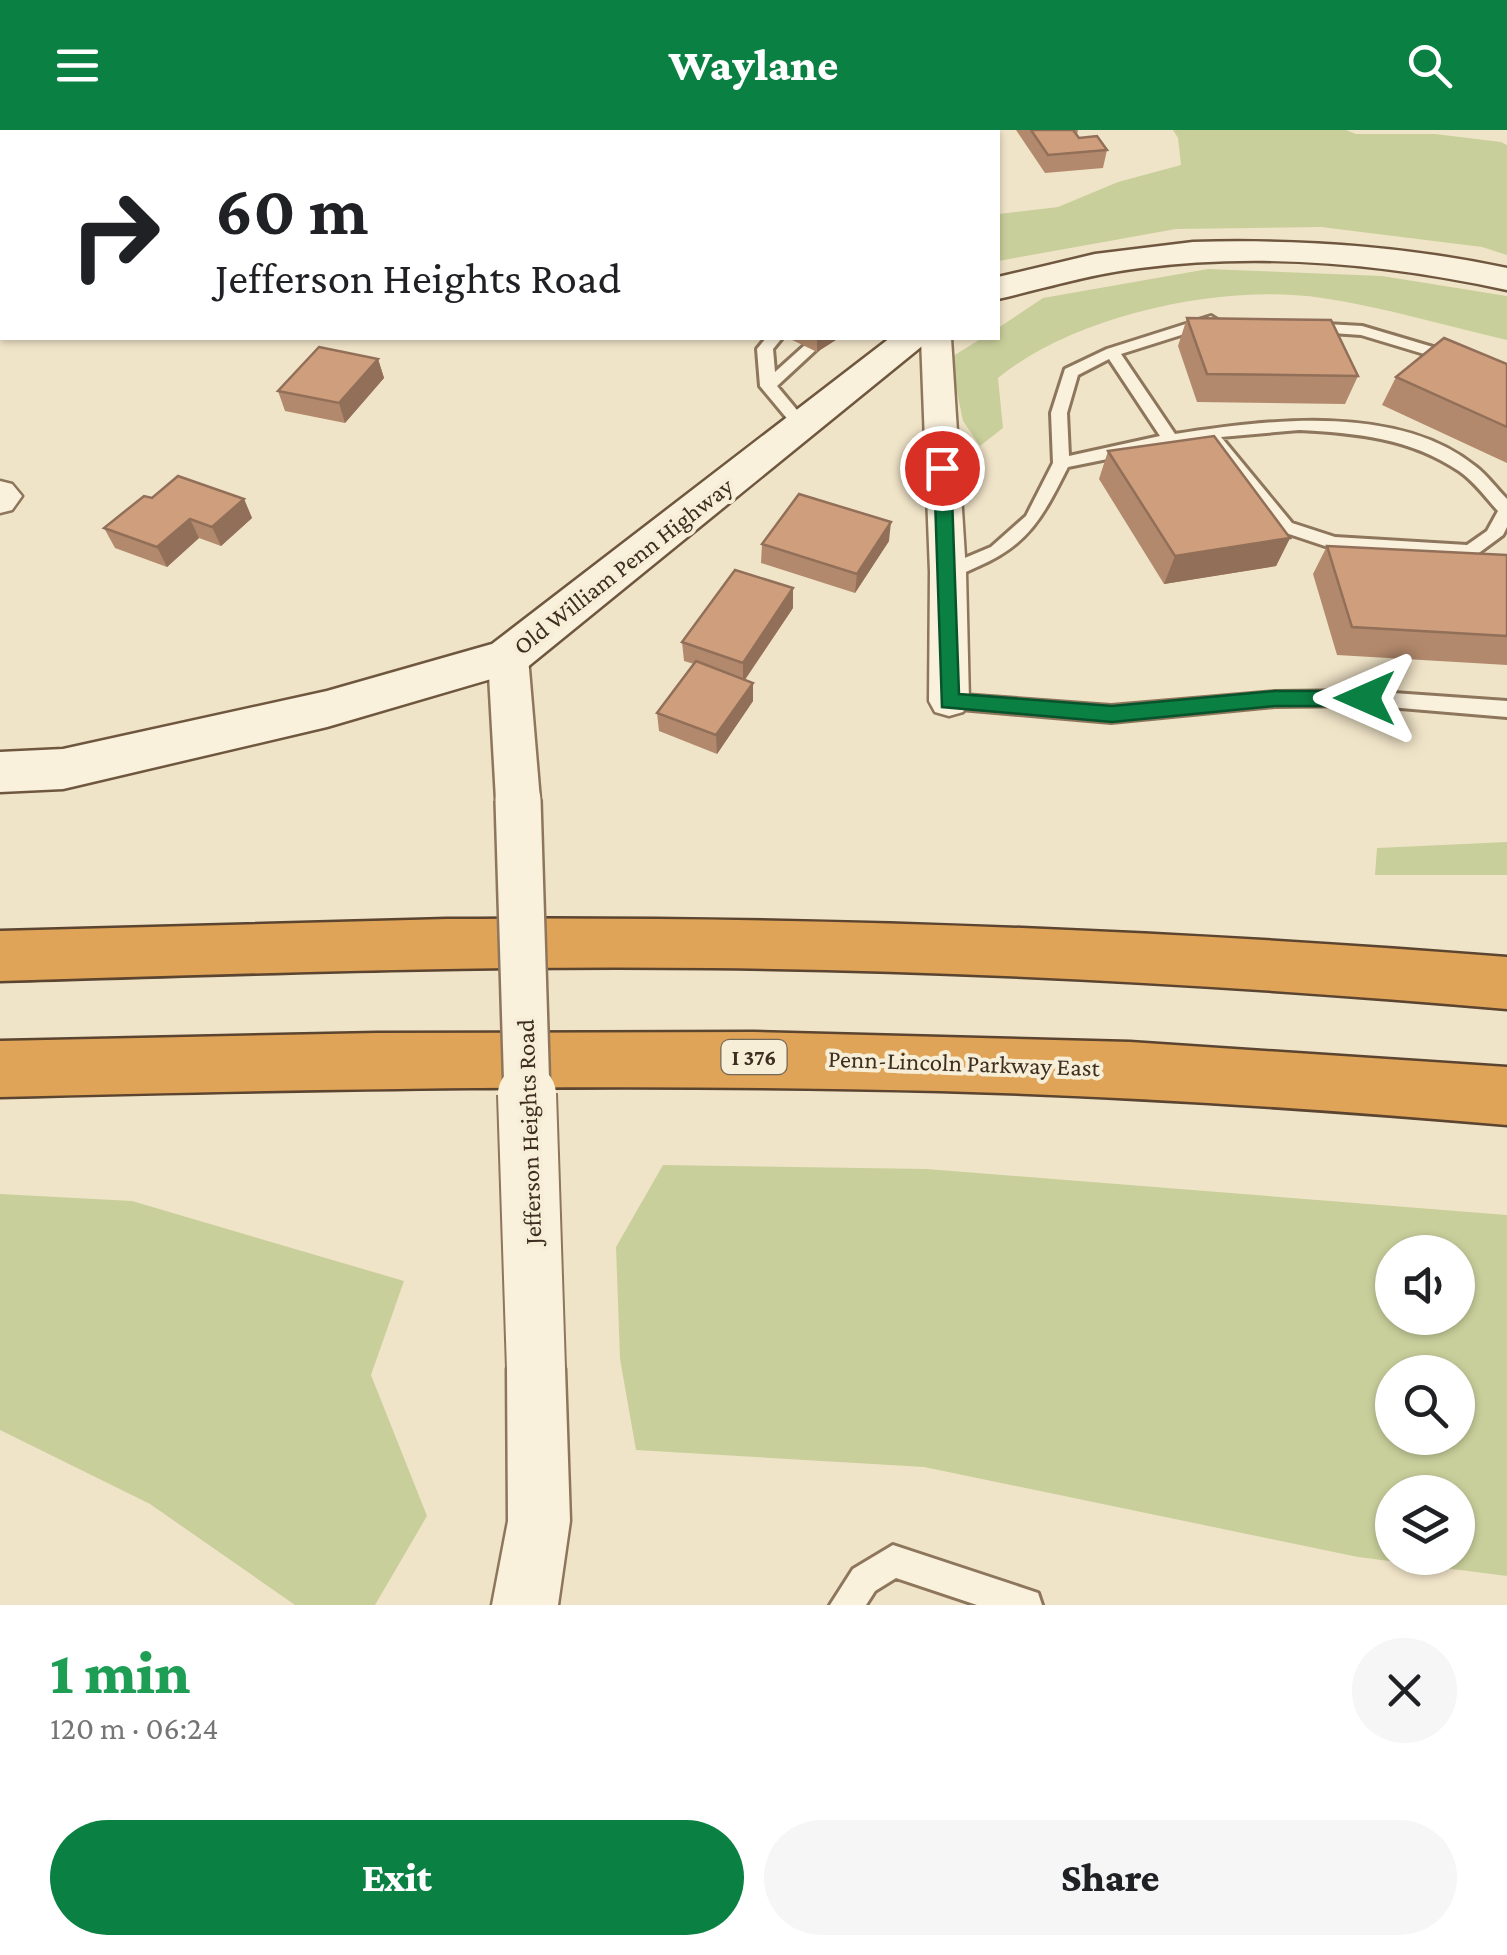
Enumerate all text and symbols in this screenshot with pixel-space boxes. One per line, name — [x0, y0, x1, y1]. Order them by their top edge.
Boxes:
icon: menu — [50, 38, 105, 93]
icon: search — [1402, 38, 1457, 93]
text: Waylane — [669, 40, 838, 90]
icon: right — [50, 170, 180, 300]
text: 60 m — [215, 171, 368, 249]
text: Jefferson Heights Road — [215, 253, 621, 303]
pin — [900, 426, 985, 511]
icon: arrive — [915, 441, 970, 496]
street label: Old William Penn Highway — [508, 472, 739, 661]
position arrow — [1313, 646, 1417, 750]
street label: Jefferson Heights Road — [512, 1019, 548, 1247]
road number: I 376 — [722, 1040, 786, 1074]
street label: Penn-Lincoln Parkway East — [828, 1045, 1101, 1082]
map controls — [1375, 1235, 1475, 1575]
button: sound — [1375, 1235, 1475, 1335]
button: search — [1375, 1355, 1475, 1455]
button: layers — [1375, 1475, 1475, 1575]
button: close — [1352, 1638, 1457, 1743]
text: 1 min — [50, 1639, 190, 1706]
text: 120 m · 06:24 — [50, 1710, 219, 1746]
button: Exit — [50, 1820, 744, 1935]
button: Share — [764, 1820, 1457, 1935]

